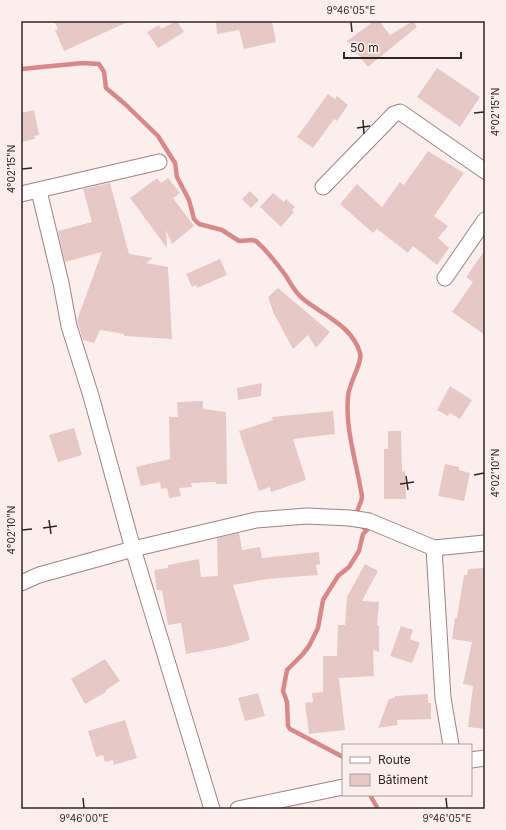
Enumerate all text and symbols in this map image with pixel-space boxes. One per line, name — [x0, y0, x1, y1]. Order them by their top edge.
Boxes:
text: 9°46'05"E — [326, 4, 376, 16]
scale bar — [344, 34, 461, 60]
text: 50 m — [350, 40, 379, 55]
text: 4°02'15"N — [489, 88, 501, 136]
text: 4°02'15"N — [5, 145, 17, 193]
text: 4°02'10"N — [489, 449, 501, 497]
text: 4°02'10"N — [5, 506, 17, 554]
legend — [342, 744, 472, 796]
text: Route — [378, 752, 411, 767]
text: Bâtiment — [378, 772, 428, 787]
text: 9°46'00"E — [59, 812, 109, 824]
text: 9°46'05"E — [422, 812, 472, 824]

